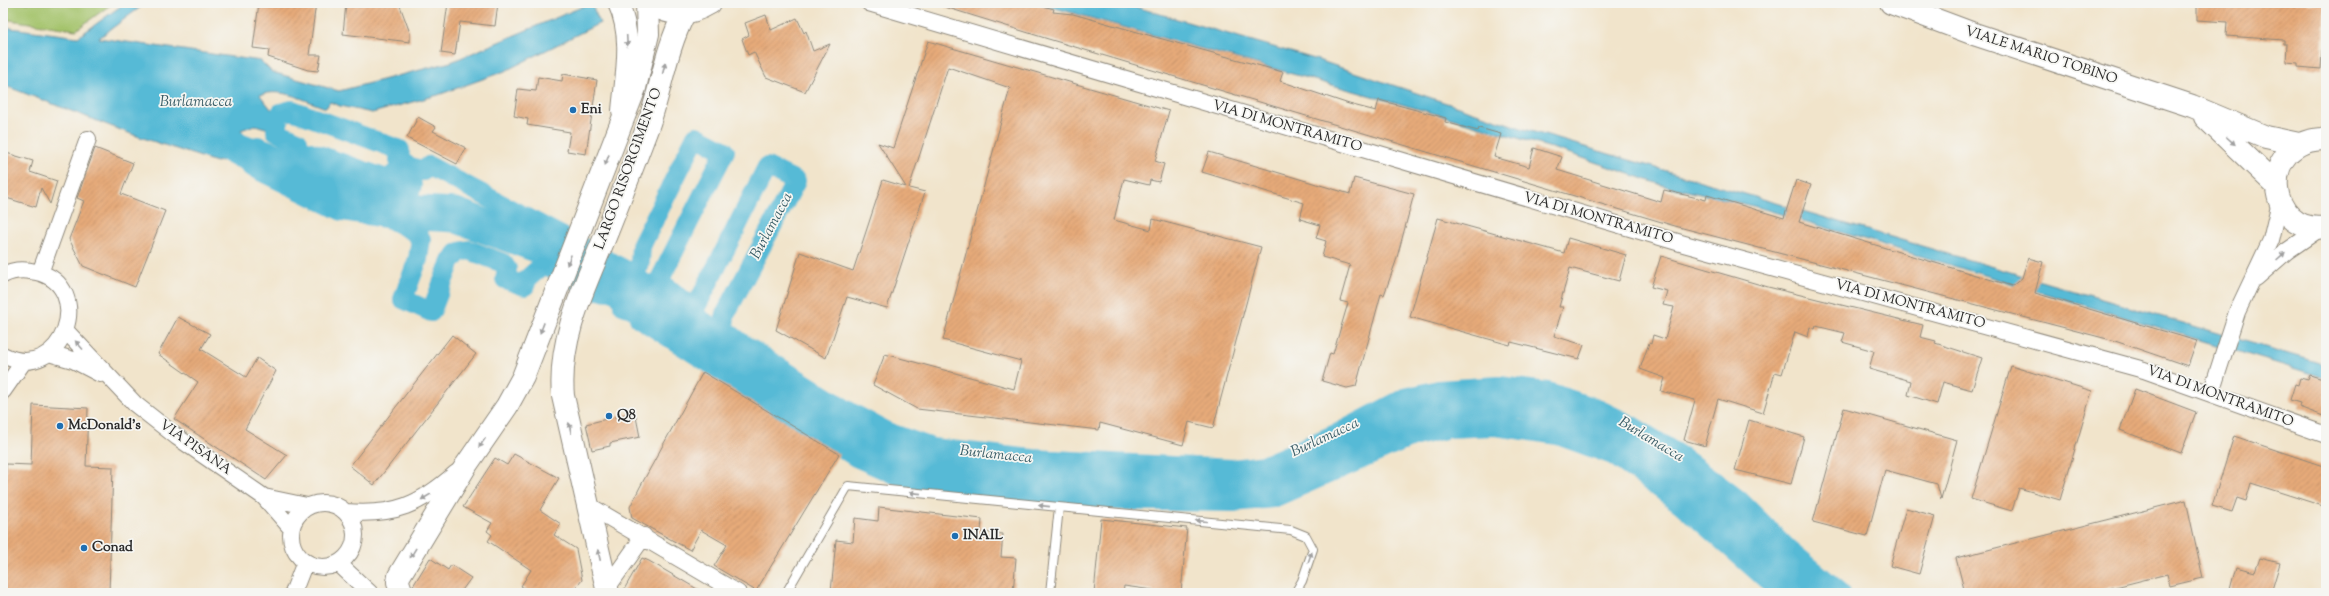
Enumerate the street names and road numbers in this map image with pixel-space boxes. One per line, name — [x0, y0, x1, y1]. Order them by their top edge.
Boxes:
street label: VIALE MARIO TOBINO — [1962, 22, 2120, 90]
street label: LARGO RISORGIMENTO — [590, 85, 668, 253]
street label: VIA DI MONTRAMITO — [1210, 96, 1364, 158]
street label: VIA DI MONTRAMITO — [1521, 188, 1675, 250]
street label: VIA DI MONTRAMITO — [1833, 275, 1987, 335]
street label: VIA DI MONTRAMITO — [2144, 361, 2296, 433]
street label: VIA PISANA — [155, 416, 236, 481]

